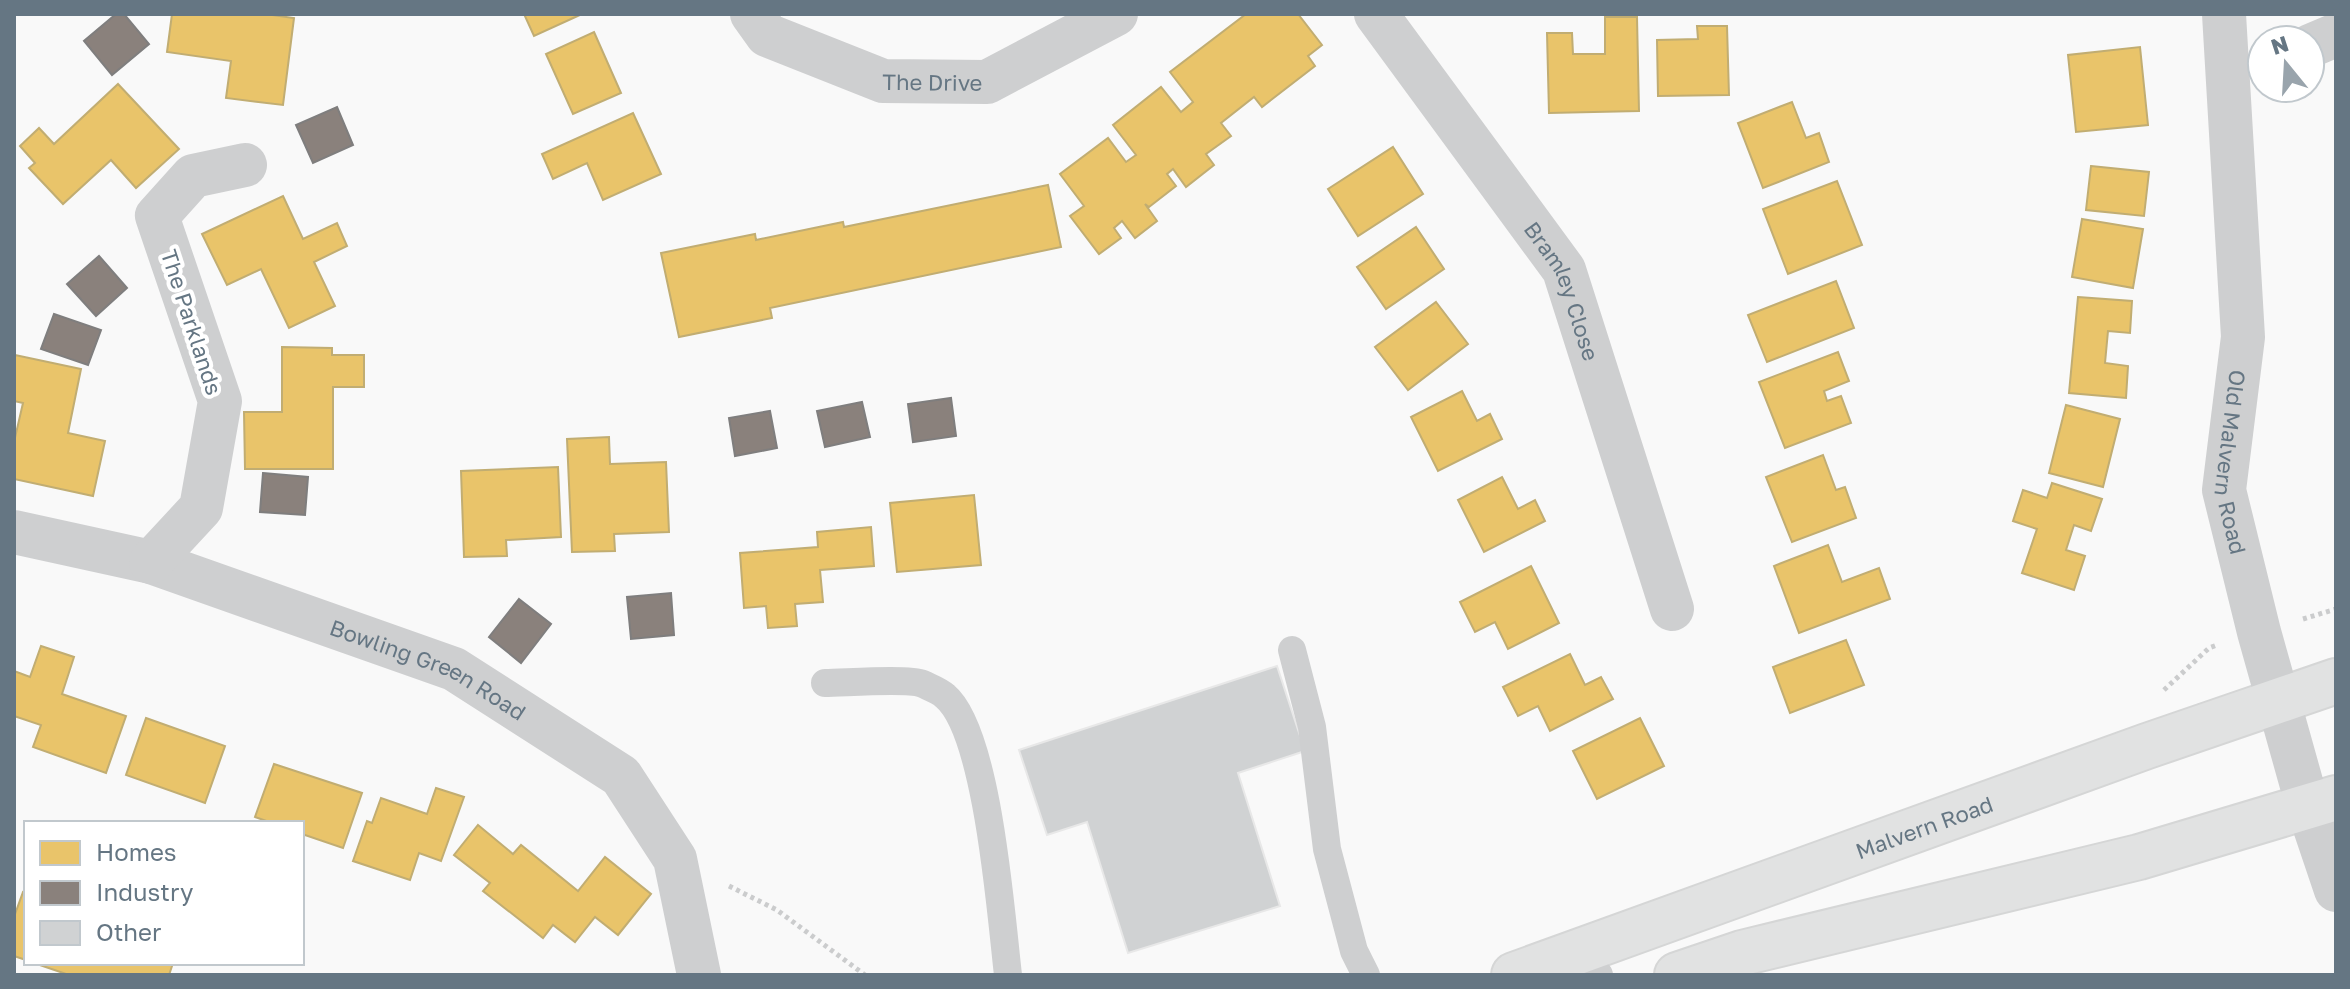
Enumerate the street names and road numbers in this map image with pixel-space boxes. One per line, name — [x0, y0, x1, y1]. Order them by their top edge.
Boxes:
street label: The Drive — [882, 67, 983, 95]
street label: Bramley Close — [1519, 216, 1605, 364]
street label: The Parklands — [156, 246, 228, 398]
street label: Old Malvern Road — [2210, 368, 2253, 557]
street label: Bowling Green Road — [327, 613, 531, 725]
street label: Malvern Road — [1852, 789, 1996, 864]

